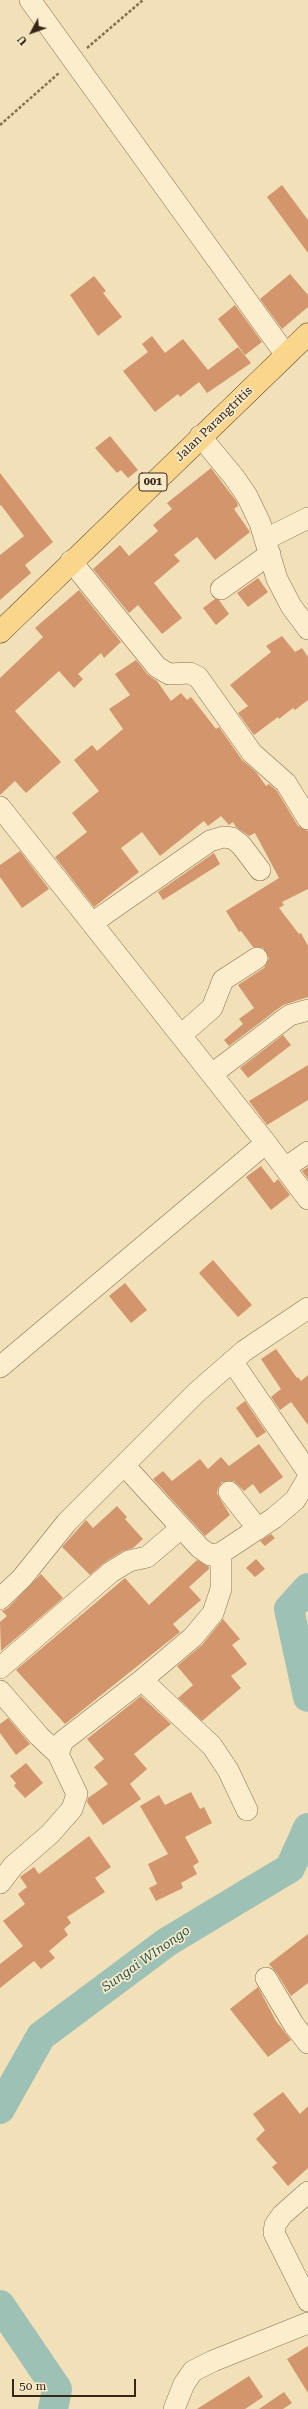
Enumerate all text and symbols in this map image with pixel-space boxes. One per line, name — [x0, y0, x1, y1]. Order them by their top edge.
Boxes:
north arrow — [12, 12, 52, 52]
text: U — [15, 33, 30, 48]
street label: Jalan Parangtritis — [173, 384, 255, 464]
road number: 001 — [139, 473, 167, 491]
water label: Sungai WInongo — [99, 1923, 193, 1995]
scale bar — [14, 2371, 138, 2397]
text: 50 m — [19, 2379, 46, 2393]

